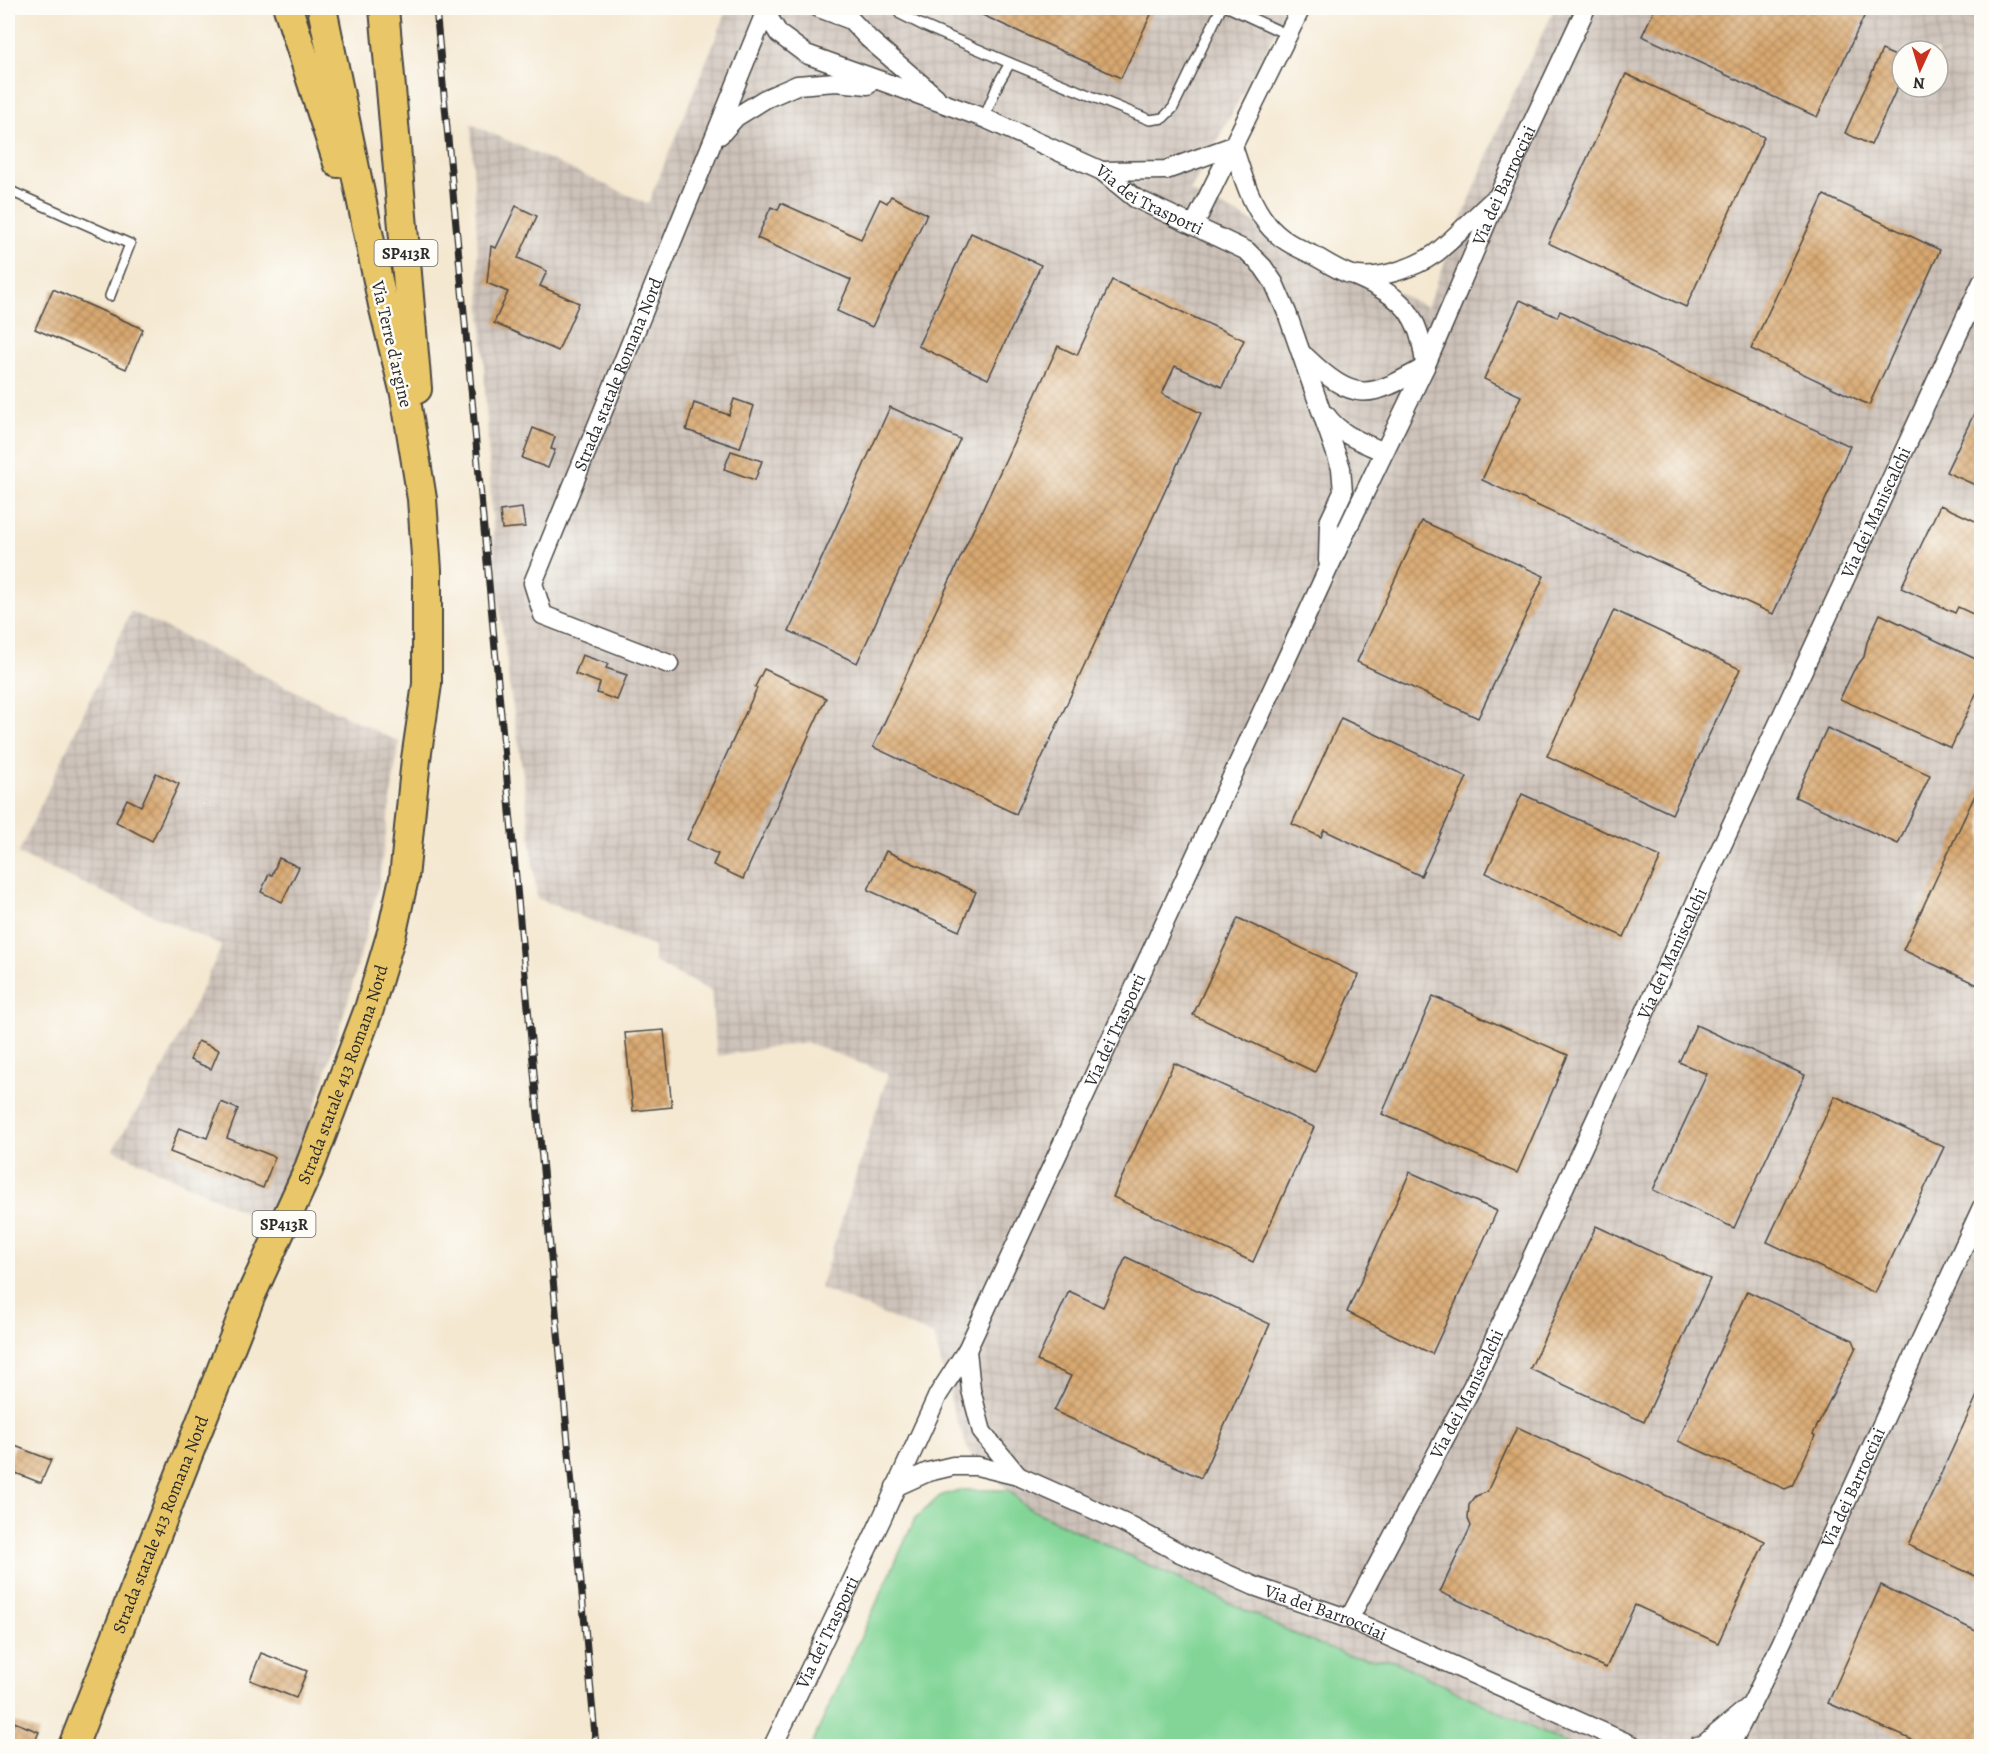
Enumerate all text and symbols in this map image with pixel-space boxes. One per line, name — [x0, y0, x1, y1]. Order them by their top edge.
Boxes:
north arrow — [1890, 39, 1950, 99]
text: N — [1912, 72, 1926, 94]
street label: Via dei Barrocciai — [1466, 121, 1541, 250]
street label: Via dei Trasporti — [1090, 158, 1207, 241]
road number: SP413R — [374, 240, 438, 266]
street label: Strada statale Romana Nord — [568, 274, 668, 475]
street label: Via Terre d'argine — [366, 277, 418, 410]
street label: Via dei Maniscalchi — [1835, 443, 1916, 583]
street label: Via dei Maniscalchi — [1631, 884, 1713, 1024]
street label: Strada statale 413 Romana Nord — [291, 961, 394, 1188]
street label: Via dei Trasporti — [1078, 970, 1151, 1091]
road number: SP413R — [252, 1211, 316, 1237]
street label: Via dei Maniscalchi — [1424, 1325, 1509, 1464]
street label: Strada statale 413 Romana Nord — [107, 1412, 214, 1637]
street label: Via dei Barrocciai — [1815, 1424, 1891, 1552]
street label: Via dei Trasporti — [790, 1572, 864, 1693]
street label: Via dei Barrocciai — [1260, 1578, 1391, 1646]

